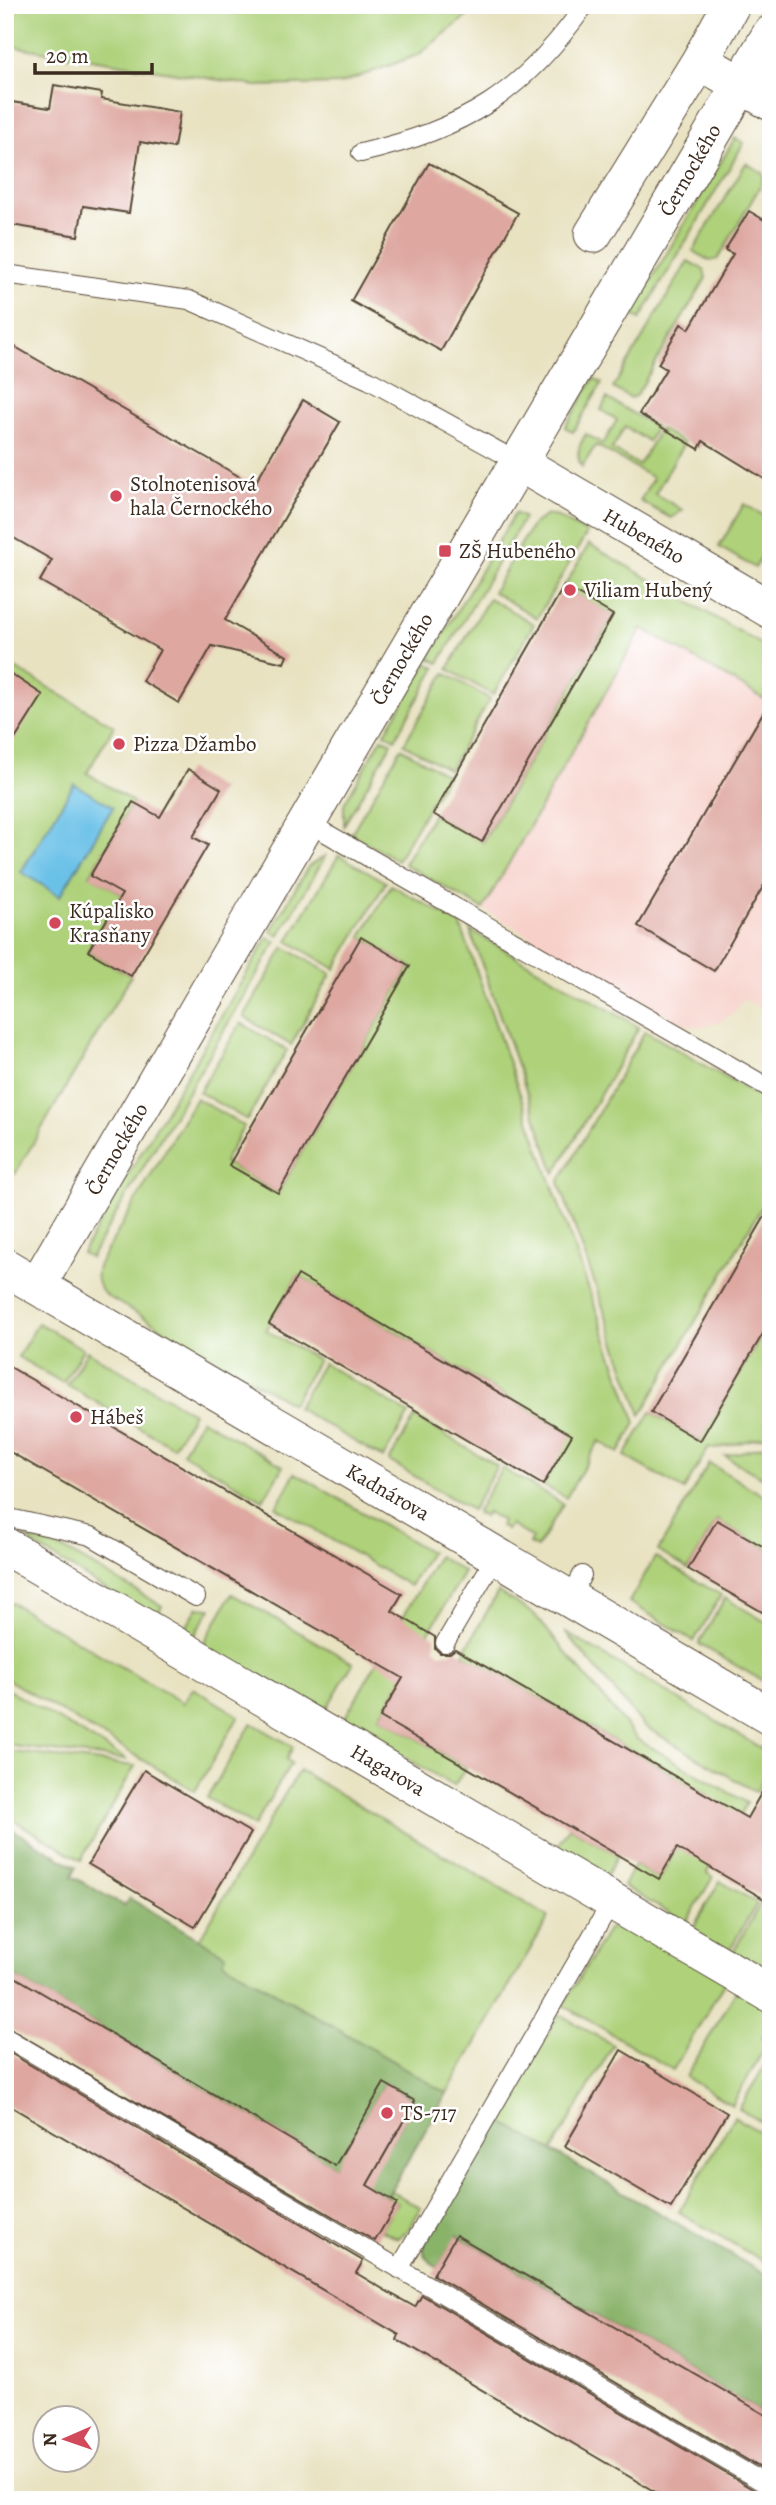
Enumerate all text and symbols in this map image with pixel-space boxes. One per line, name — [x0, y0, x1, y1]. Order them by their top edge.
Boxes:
scale bar — [35, 32, 152, 76]
text: 20 m — [46, 42, 89, 70]
street label: Černockého — [652, 119, 728, 221]
place label: Stolnotenisová hala Černockého — [130, 470, 272, 522]
marker: Stolnotenisová hala Černockého — [108, 488, 124, 504]
street label: Hubeného — [598, 501, 690, 571]
place label: ZŠ Hubeného — [459, 537, 576, 565]
marker: ZŠ Hubeného — [437, 543, 453, 559]
place label: Viliam Hubený — [583, 576, 713, 604]
marker: Viliam Hubený — [562, 582, 578, 598]
street label: Černockého — [364, 608, 440, 710]
place label: Pizza Džambo — [133, 730, 256, 758]
marker: Pizza Džambo — [111, 736, 127, 752]
place label: Kúpalisko Krasňany — [69, 897, 154, 949]
marker: Kúpalisko Krasňany — [47, 915, 63, 931]
street label: Černockého — [79, 1098, 155, 1200]
place label: Hábeš — [90, 1403, 144, 1431]
marker: Hábeš — [68, 1409, 84, 1425]
street label: Kadnárova — [341, 1457, 435, 1527]
street label: Hagarova — [345, 1737, 431, 1803]
place label: TS-717 — [401, 2099, 457, 2127]
marker: TS-717 — [379, 2105, 395, 2121]
north arrow — [32, 2404, 102, 2474]
text: N — [37, 2432, 63, 2447]

